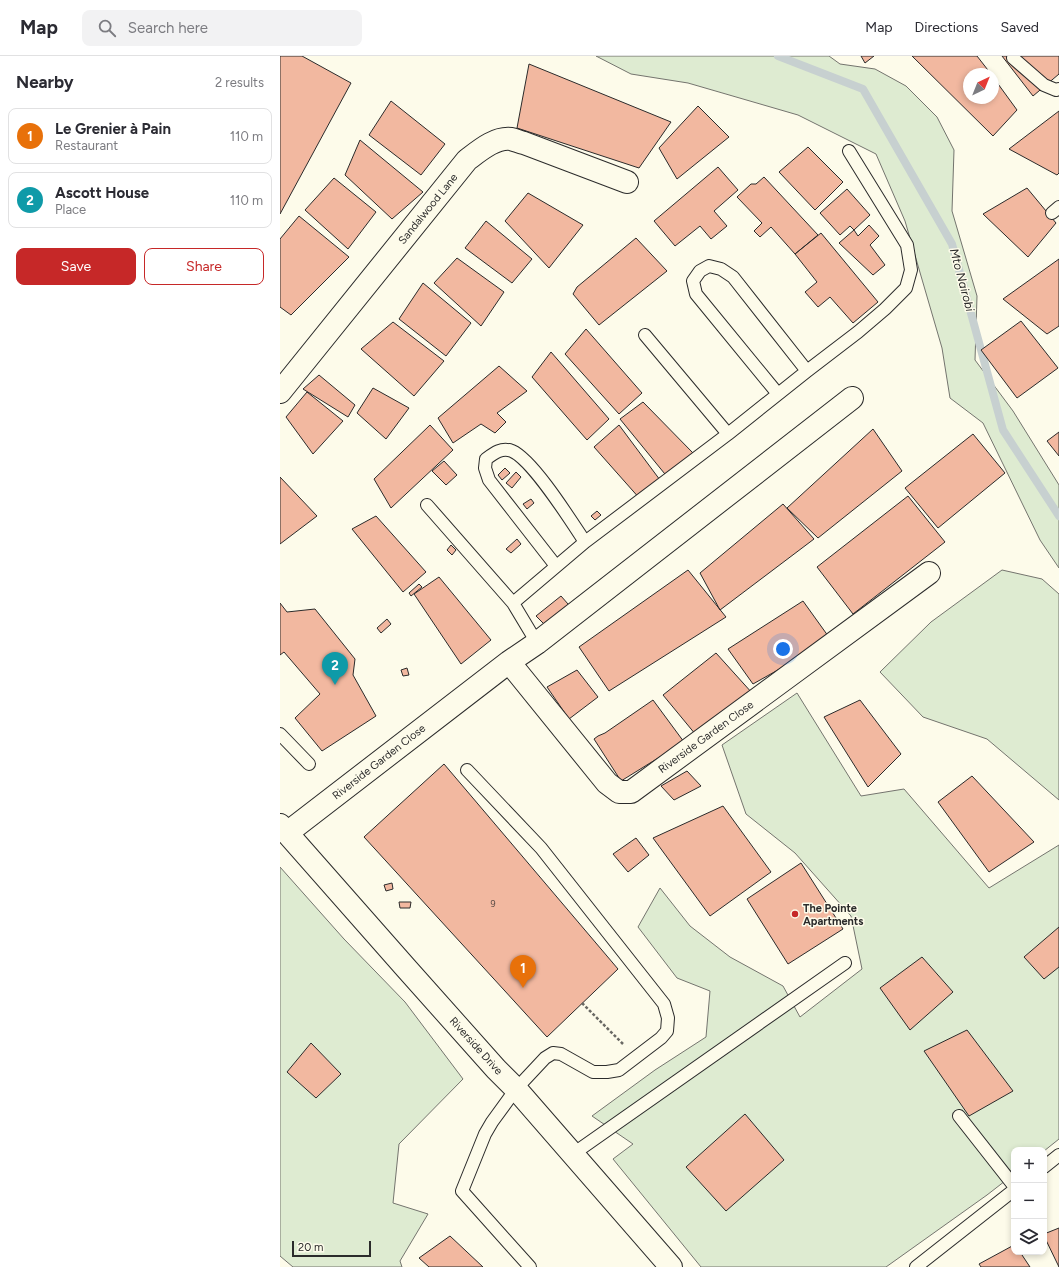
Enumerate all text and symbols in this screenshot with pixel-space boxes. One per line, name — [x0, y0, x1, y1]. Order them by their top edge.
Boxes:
search box — [82, 10, 362, 46]
text: Map — [20, 16, 58, 39]
icon: search — [96, 17, 118, 39]
text: Search here — [128, 19, 208, 37]
text: Map — [865, 19, 893, 36]
text: Directions — [915, 19, 978, 36]
text: Saved — [1000, 19, 1039, 36]
north arrow — [963, 68, 999, 104]
text: Nearby — [16, 72, 74, 92]
text: 2 results — [215, 75, 264, 90]
text: Le Grenier à Pain — [55, 120, 171, 138]
text: 1 — [27, 129, 33, 144]
text: 110 m — [230, 129, 263, 144]
text: Restaurant — [55, 138, 118, 153]
street label: Sandalwood Lane — [396, 171, 460, 247]
text: Ascott House — [55, 184, 149, 202]
text: 2 — [26, 193, 34, 208]
text: 110 m — [230, 193, 263, 208]
text: Place — [55, 202, 86, 217]
water label: Mto Nairobi — [947, 247, 977, 313]
button: Save — [16, 248, 136, 285]
button: Share — [144, 248, 264, 285]
your location — [773, 639, 793, 659]
pin: 2 — [322, 652, 348, 685]
street label: Riverside Garden Close — [656, 698, 756, 776]
street label: Riverside Garden Close — [330, 722, 428, 802]
house number: 9 — [490, 898, 496, 909]
place label: The Pointe Apartments — [803, 902, 863, 928]
marker: The Pointe Apartments — [790, 909, 800, 919]
pin: 1 — [510, 955, 536, 988]
street label: Riverside Drive — [447, 1015, 505, 1077]
map controls — [1011, 1147, 1047, 1255]
button: + — [1011, 1147, 1047, 1183]
button: − — [1011, 1183, 1047, 1219]
button: layers — [1011, 1219, 1047, 1255]
scale bar — [292, 1239, 371, 1258]
text: 20 m — [298, 1241, 323, 1254]

